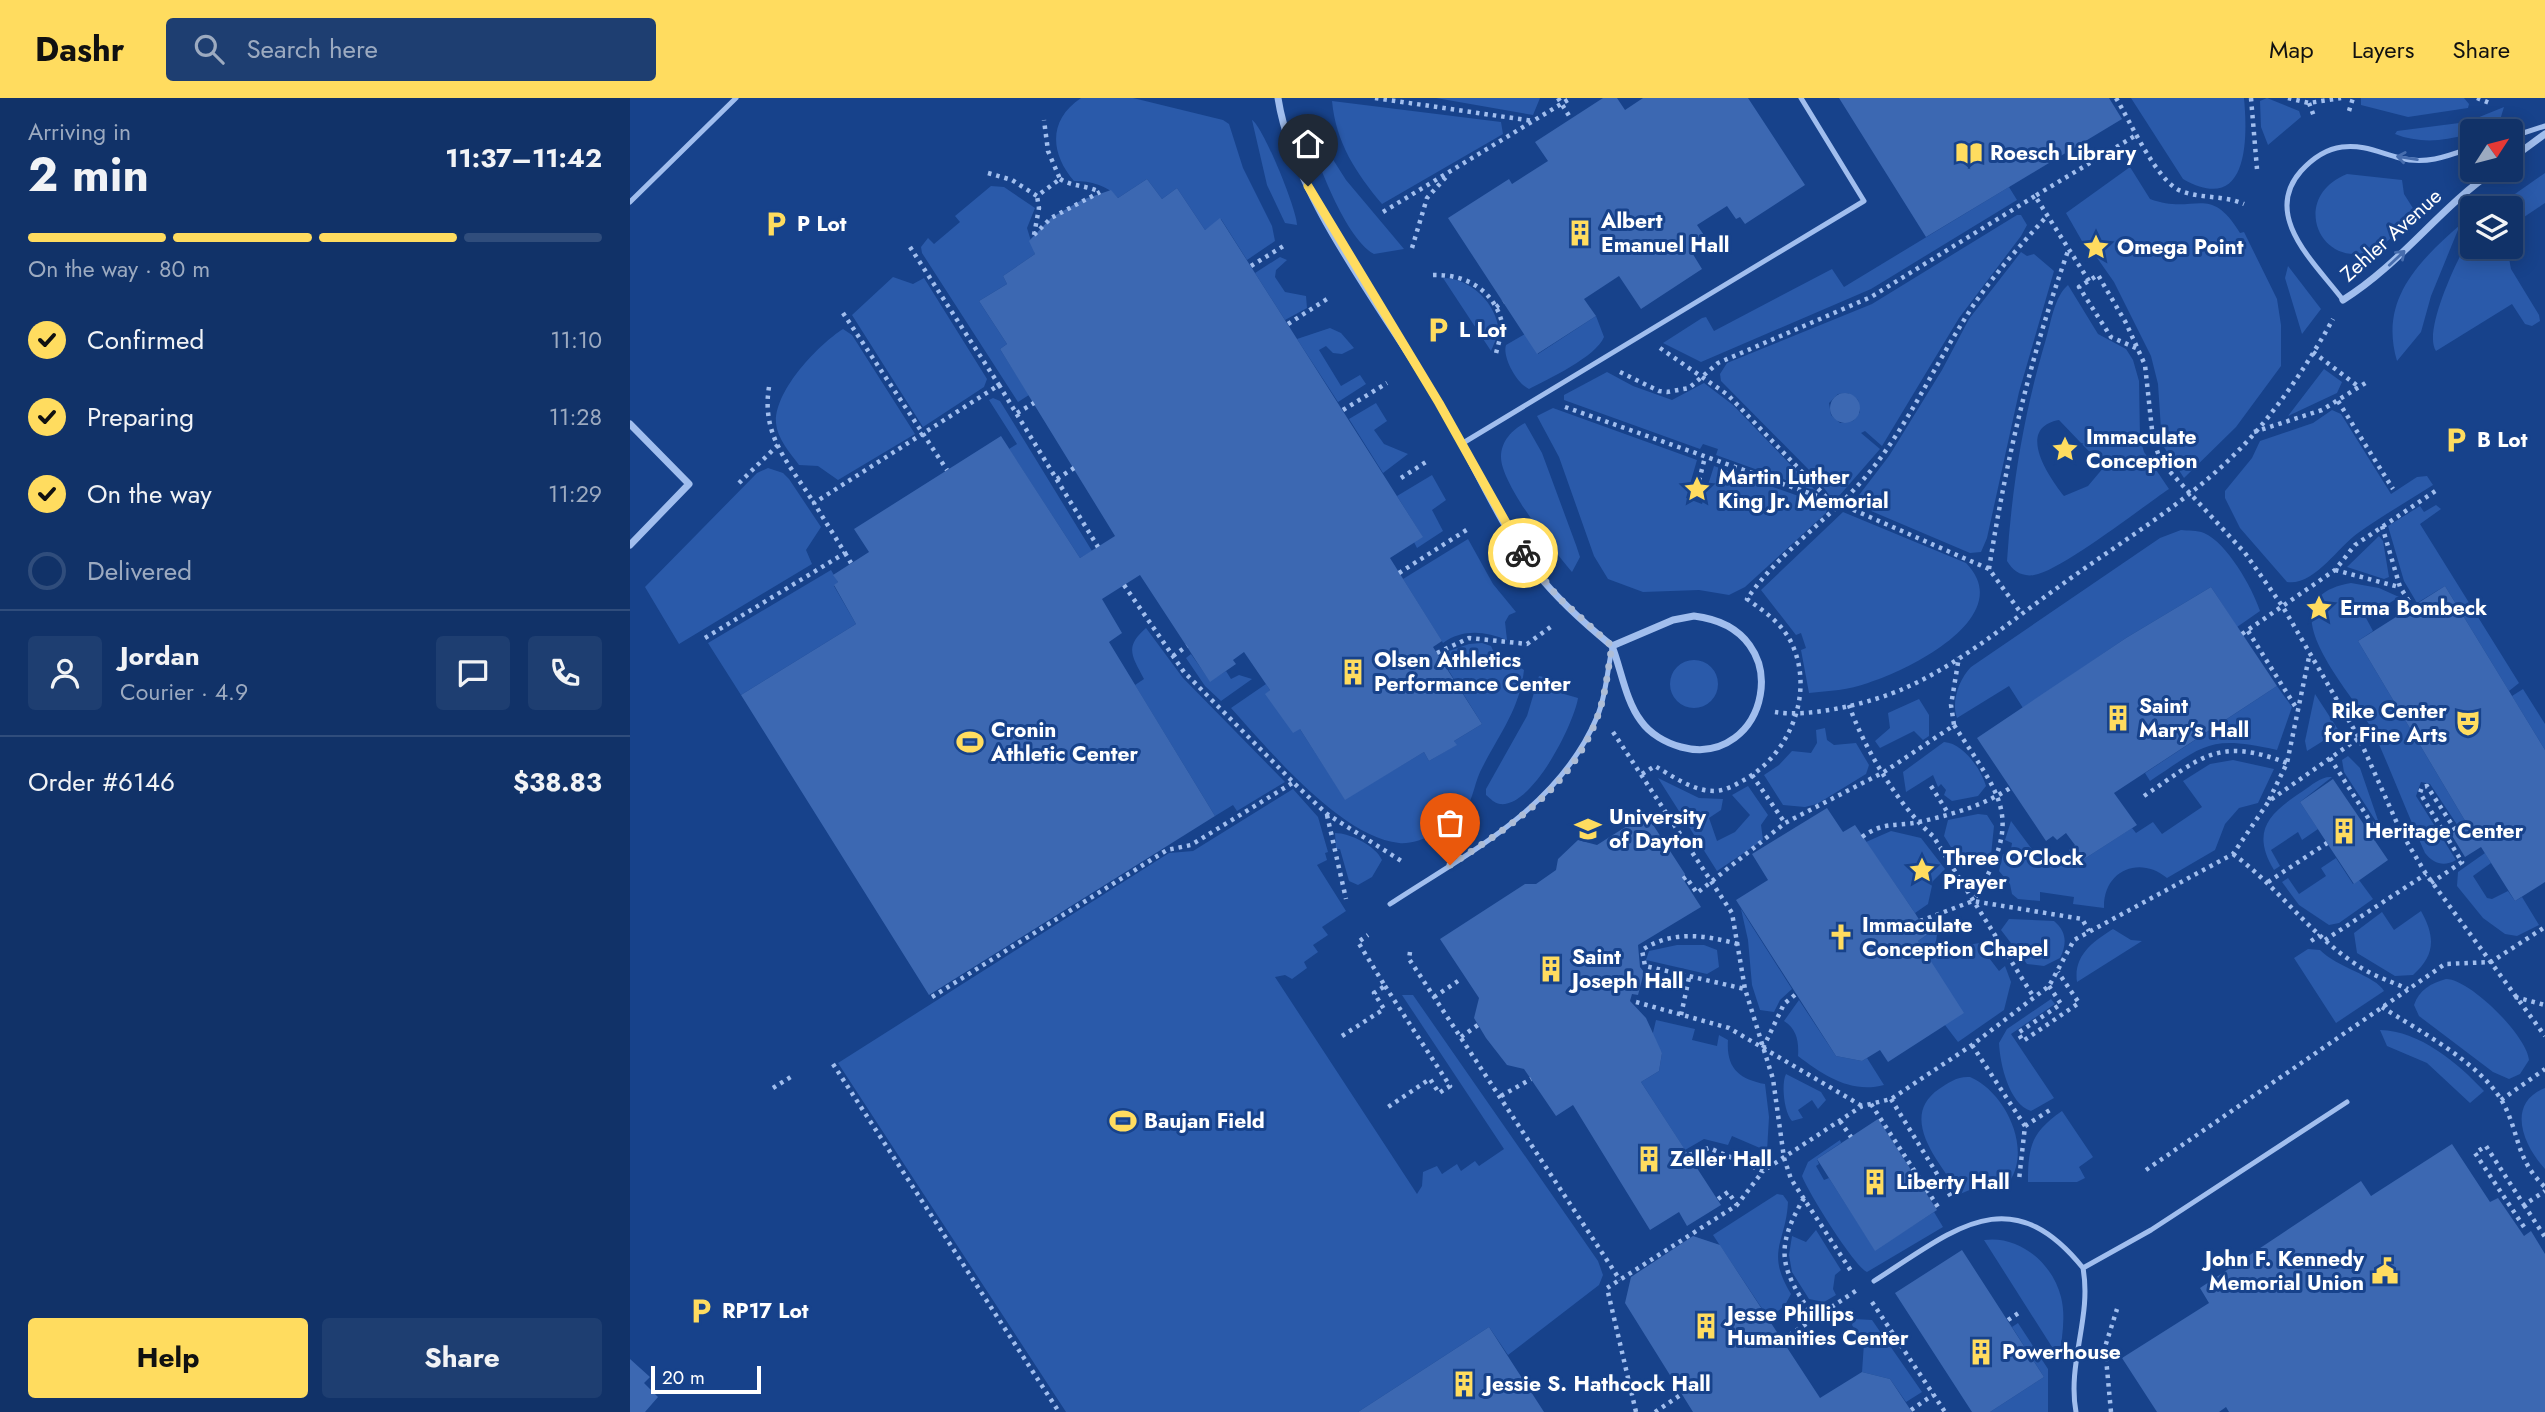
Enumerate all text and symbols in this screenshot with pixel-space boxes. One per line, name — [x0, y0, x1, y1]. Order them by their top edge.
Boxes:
search box — [166, 18, 656, 81]
text: Dashr — [35, 26, 124, 73]
icon: search — [190, 30, 228, 68]
text: Search here — [246, 30, 378, 68]
text: Map — [2269, 32, 2314, 67]
text: Layers — [2352, 32, 2414, 67]
text: Share — [2452, 32, 2510, 67]
pin — [1278, 114, 1338, 186]
text: Arriving in — [28, 115, 131, 149]
north arrow — [2460, 119, 2524, 182]
map controls — [2460, 119, 2523, 259]
icon: home — [1289, 125, 1327, 163]
library icon: Roesch Library — [1954, 138, 1984, 168]
place label: Roesch Library — [1990, 138, 2137, 168]
text: 11:37–11:42 — [445, 139, 602, 177]
text: 2 min — [28, 142, 149, 208]
one-way arrow — [2396, 151, 2419, 164]
street label: Zehler Avenue — [2334, 181, 2448, 289]
button: layers — [2460, 196, 2523, 259]
place label: Albert Emanuel Hall — [1600, 206, 1730, 260]
parking icon: P Lot — [761, 209, 791, 239]
place label: P Lot — [797, 209, 847, 239]
building icon: Albert Emanuel Hall — [1565, 218, 1595, 248]
place icon: Omega Point — [2081, 232, 2111, 262]
place label: Omega Point — [2117, 232, 2244, 262]
one-way arrow — [2388, 250, 2405, 267]
text: On the way · 80 m — [28, 252, 210, 286]
parking icon: L Lot — [1423, 315, 1453, 345]
place label: L Lot — [1459, 315, 1507, 345]
icon: check — [28, 321, 66, 359]
text: Confirmed — [87, 321, 204, 359]
text: 11:10 — [550, 323, 602, 357]
icon: check — [28, 398, 66, 436]
text: Preparing — [87, 398, 194, 436]
text: 11:28 — [549, 400, 602, 434]
place label: Immaculate Conception — [2086, 422, 2198, 476]
parking icon: B Lot — [2441, 425, 2471, 455]
place label: B Lot — [2477, 425, 2528, 455]
place icon: Immaculate Conception — [2050, 434, 2080, 464]
place label: Martin Luther King Jr. Memorial — [1718, 462, 1889, 516]
place icon: Martin Luther King Jr. Memorial — [1682, 474, 1712, 504]
icon: check — [28, 475, 66, 513]
text: On the way — [87, 475, 212, 513]
text: 11:29 — [548, 477, 602, 511]
courier — [1488, 518, 1558, 588]
icon: bike — [1504, 534, 1542, 572]
text: Delivered — [87, 552, 192, 590]
place icon: Erma Bombeck — [2304, 593, 2334, 623]
place label: Erma Bombeck — [2340, 593, 2487, 623]
button: person — [28, 636, 102, 710]
button: chat — [436, 636, 510, 710]
button: phone — [528, 636, 602, 710]
text: Jordan — [120, 637, 200, 675]
place label: Olsen Athletics Performance Center — [1374, 645, 1571, 699]
building icon: Olsen Athletics Performance Center — [1338, 657, 1368, 687]
text: Courier · 4.9 — [120, 675, 248, 709]
place label: Saint Mary’s Hall — [2139, 691, 2249, 745]
place label: Rike Center for Fine Arts — [2324, 696, 2447, 750]
building icon: Saint Mary’s Hall — [2103, 703, 2133, 733]
theatre icon: Rike Center for Fine Arts — [2453, 708, 2483, 738]
place label: Cronin Athletic Center — [990, 715, 1138, 769]
sports icon: Cronin Athletic Center — [955, 727, 985, 757]
text: Order #6146 — [28, 763, 175, 801]
text: $38.83 — [513, 763, 602, 801]
pin — [1420, 793, 1480, 865]
place label: University of Dayton — [1609, 802, 1707, 856]
icon: bag — [1431, 804, 1469, 842]
school or university icon: University of Dayton — [1573, 814, 1603, 844]
building icon: Heritage Center — [2329, 816, 2359, 846]
place label: Heritage Center — [2365, 816, 2524, 846]
place label: Three O'Clock Prayer — [1943, 843, 2084, 897]
place icon: Three O'Clock Prayer — [1907, 855, 1937, 885]
place label: Immaculate Conception Chapel — [1862, 910, 2048, 964]
church icon: Immaculate Conception Chapel — [1826, 922, 1856, 952]
place label: Saint Joseph Hall — [1568, 942, 1683, 996]
building icon: Saint Joseph Hall — [1536, 954, 1566, 984]
sports icon: Baujan Field — [1108, 1106, 1138, 1136]
place label: Baujan Field — [1144, 1106, 1265, 1136]
building icon: Zeller Hall — [1634, 1144, 1664, 1174]
place label: Zeller Hall — [1670, 1144, 1772, 1174]
building icon: Liberty Hall — [1860, 1167, 1890, 1197]
place label: Liberty Hall — [1896, 1167, 2010, 1197]
place label: John F. Kennedy Memorial Union — [2201, 1244, 2365, 1298]
public building icon: John F. Kennedy Memorial Union — [2370, 1256, 2400, 1286]
parking icon: RP17 Lot — [686, 1296, 716, 1326]
place label: RP17 Lot — [722, 1296, 809, 1326]
place label: Jesse Phillips Humanities Center — [1723, 1299, 1909, 1353]
building icon: Jesse Phillips Humanities Center — [1691, 1311, 1721, 1341]
button: Help — [28, 1318, 308, 1398]
button: Share — [322, 1318, 602, 1398]
building icon: Powerhouse — [1966, 1337, 1996, 1367]
place label: Powerhouse — [2002, 1337, 2121, 1367]
scale bar — [651, 1363, 761, 1395]
text: 20 m — [662, 1364, 705, 1391]
building icon: Jessie S. Hathcock Hall — [1449, 1369, 1479, 1399]
place label: Jessie S. Hathcock Hall — [1481, 1369, 1711, 1399]

